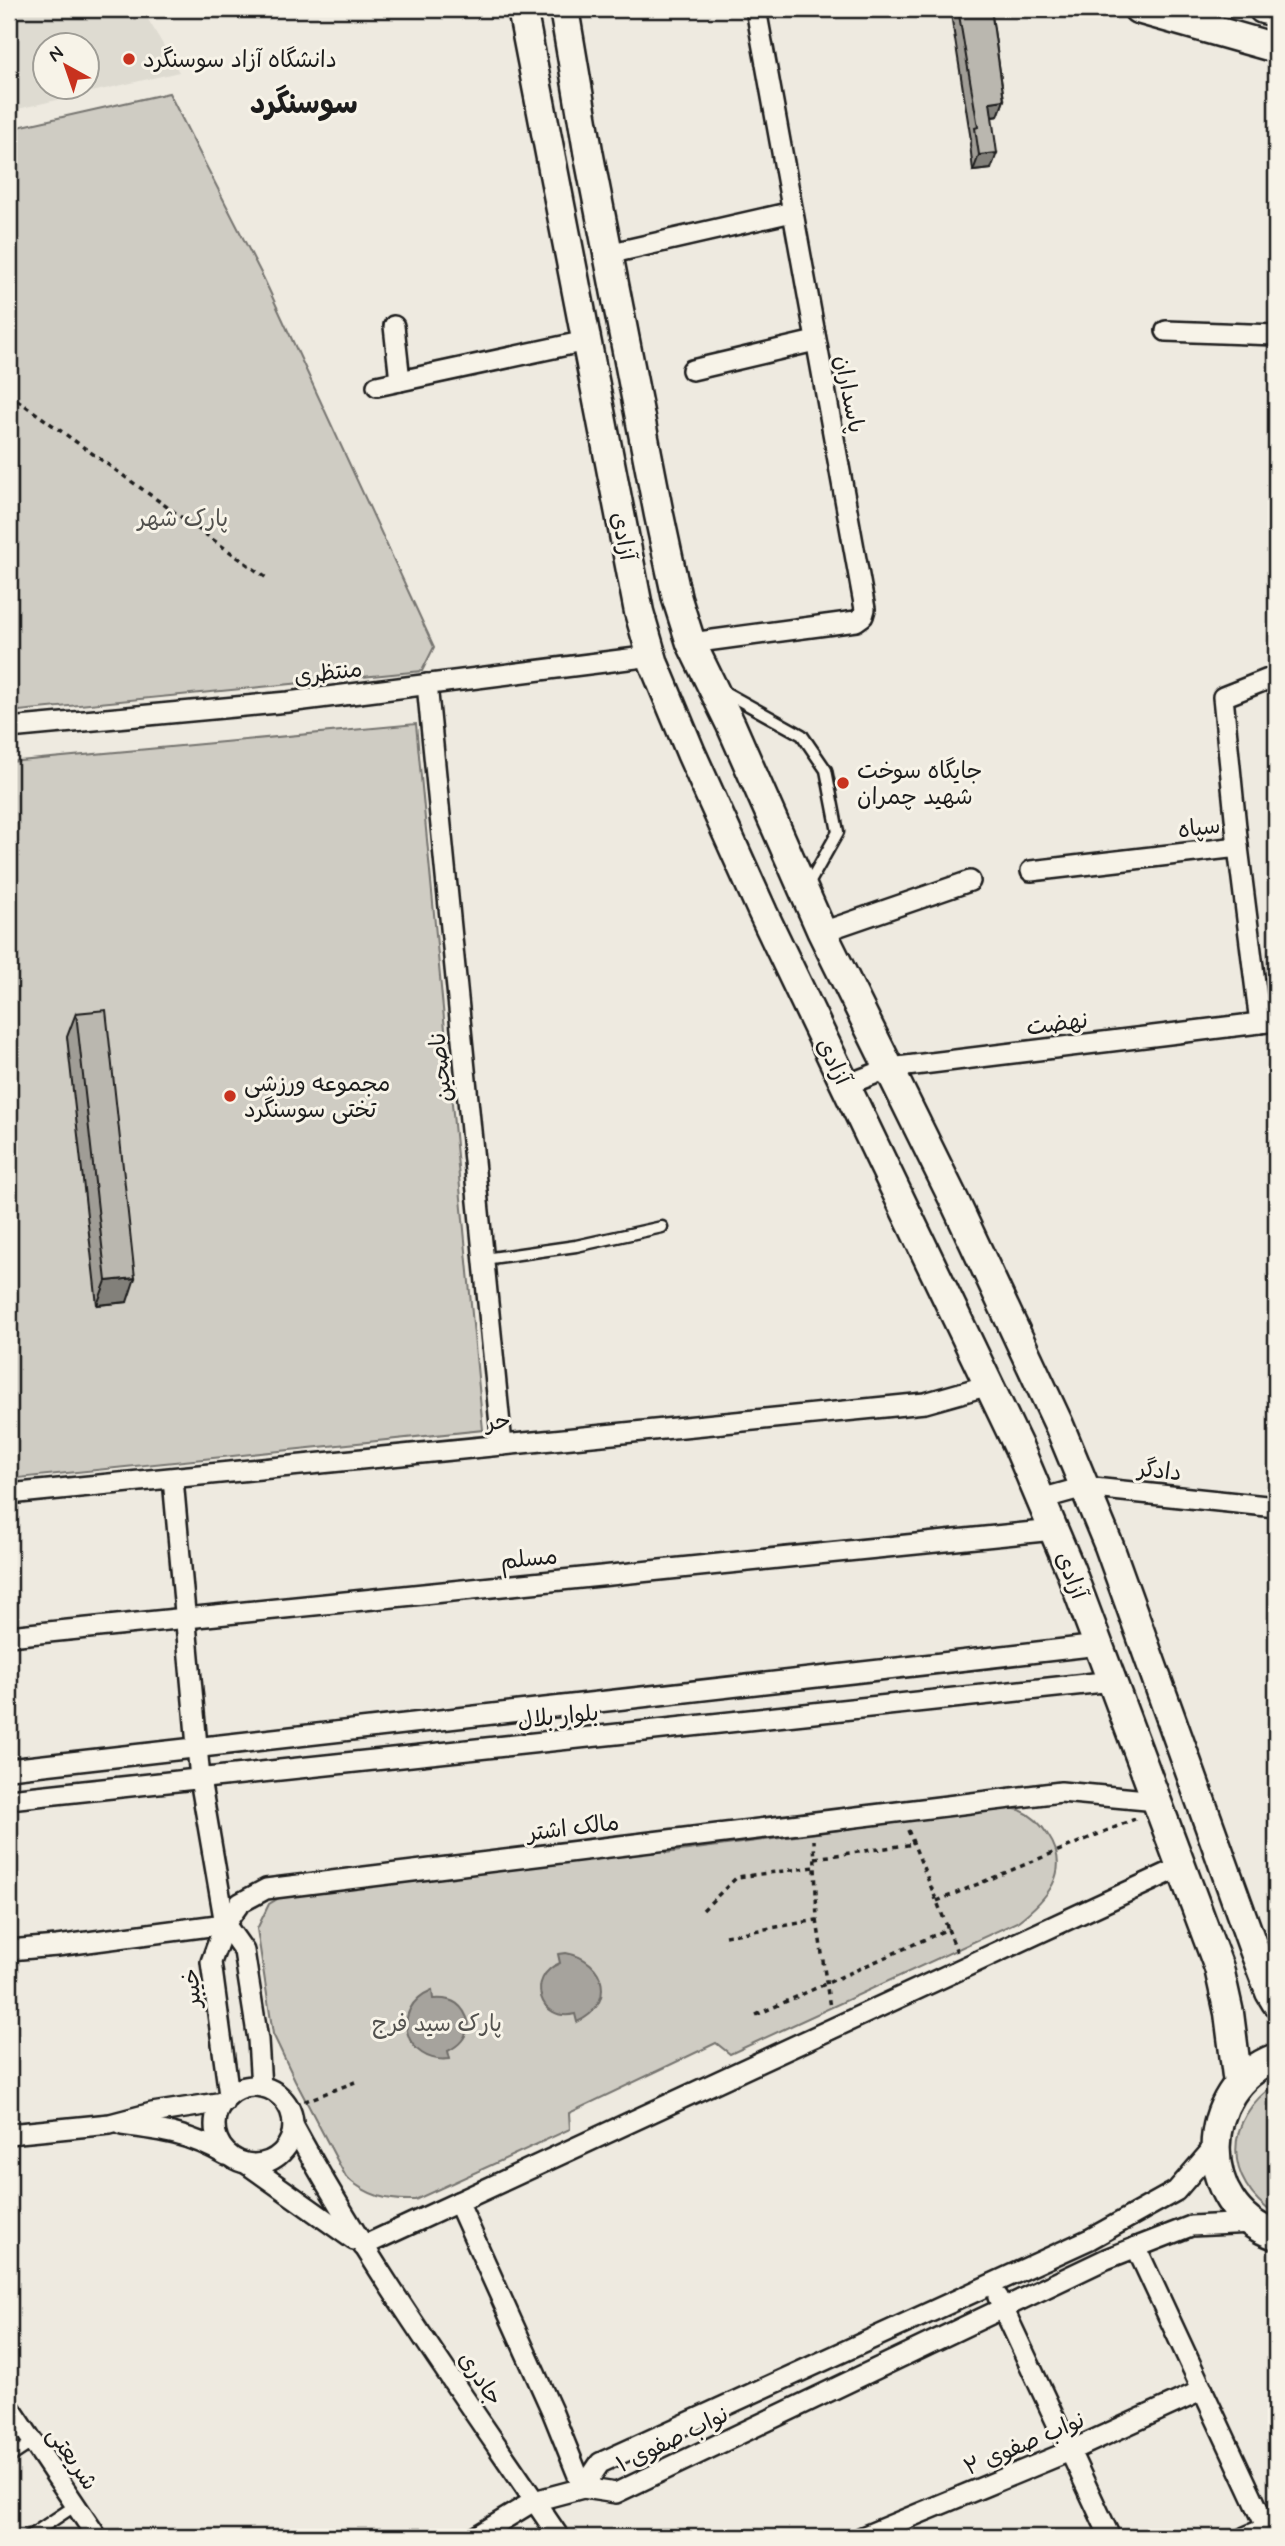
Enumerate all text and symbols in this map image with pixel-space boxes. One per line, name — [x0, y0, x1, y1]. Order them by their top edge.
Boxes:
north arrow — [32, 32, 102, 102]
text: N — [43, 40, 69, 68]
place label: دانشگاه آزاد سوسنگرد — [143, 46, 337, 76]
marker: دانشگاه آزاد سوسنگرد — [121, 51, 137, 67]
district label: سوسنگرد — [250, 84, 358, 124]
street label: پاسداران — [826, 353, 870, 436]
park label: پارک شهر — [136, 505, 228, 535]
street label: آزادی — [603, 510, 642, 564]
street label: منتظری — [292, 655, 364, 693]
place label: جایگاه سوخت شهید چمران — [857, 757, 983, 813]
marker: جایگاه سوخت شهید چمران — [835, 775, 851, 791]
street label: سپاه — [1176, 812, 1222, 846]
street label: نهضت — [1025, 1006, 1090, 1044]
street label: ناصحین — [423, 1030, 461, 1104]
street label: آزادی — [808, 1033, 857, 1092]
place label: مجموعه ورزشی تختی سوسنگرد — [244, 1070, 390, 1126]
marker: مجموعه ورزشی تختی سوسنگرد — [222, 1088, 238, 1104]
street label: حر — [482, 1407, 512, 1439]
street label: دادگر — [1135, 1455, 1183, 1489]
street label: مسلم — [499, 1542, 559, 1579]
street label: آزادی — [1047, 1548, 1093, 1605]
street label: بلوار بلال — [516, 1699, 600, 1737]
street label: مالک اشتر — [523, 1808, 621, 1850]
street label: خیبر — [177, 1967, 209, 2010]
park label: پارک سید فرج — [372, 2010, 502, 2040]
street label: جادری — [450, 2346, 508, 2412]
street label: نواب صفوی ۱ — [612, 2401, 734, 2481]
street label: نواب صفوی ۲ — [960, 2406, 1090, 2484]
street label: شریعتی — [39, 2421, 104, 2497]

